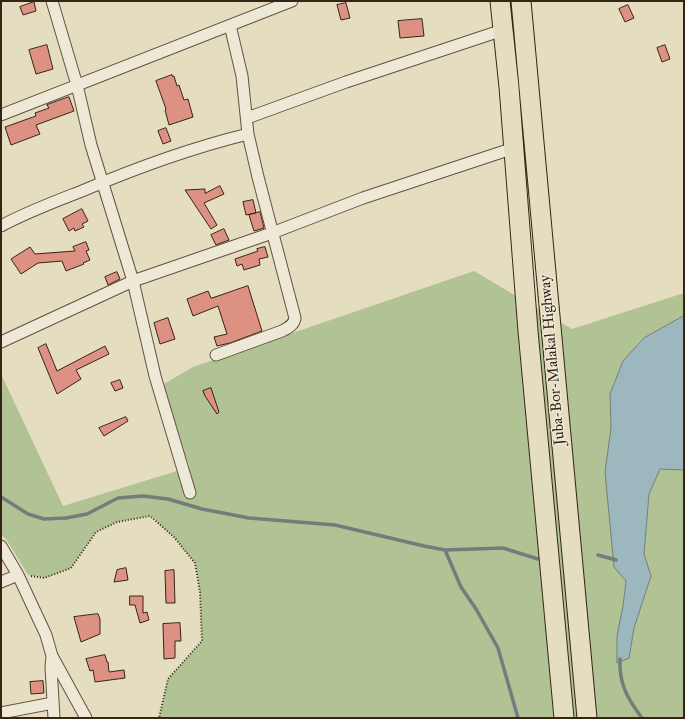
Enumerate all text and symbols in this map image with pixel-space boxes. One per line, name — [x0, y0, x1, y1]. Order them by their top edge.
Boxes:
street label: Juba-Bor-Malakal Highway — [537, 274, 569, 446]

